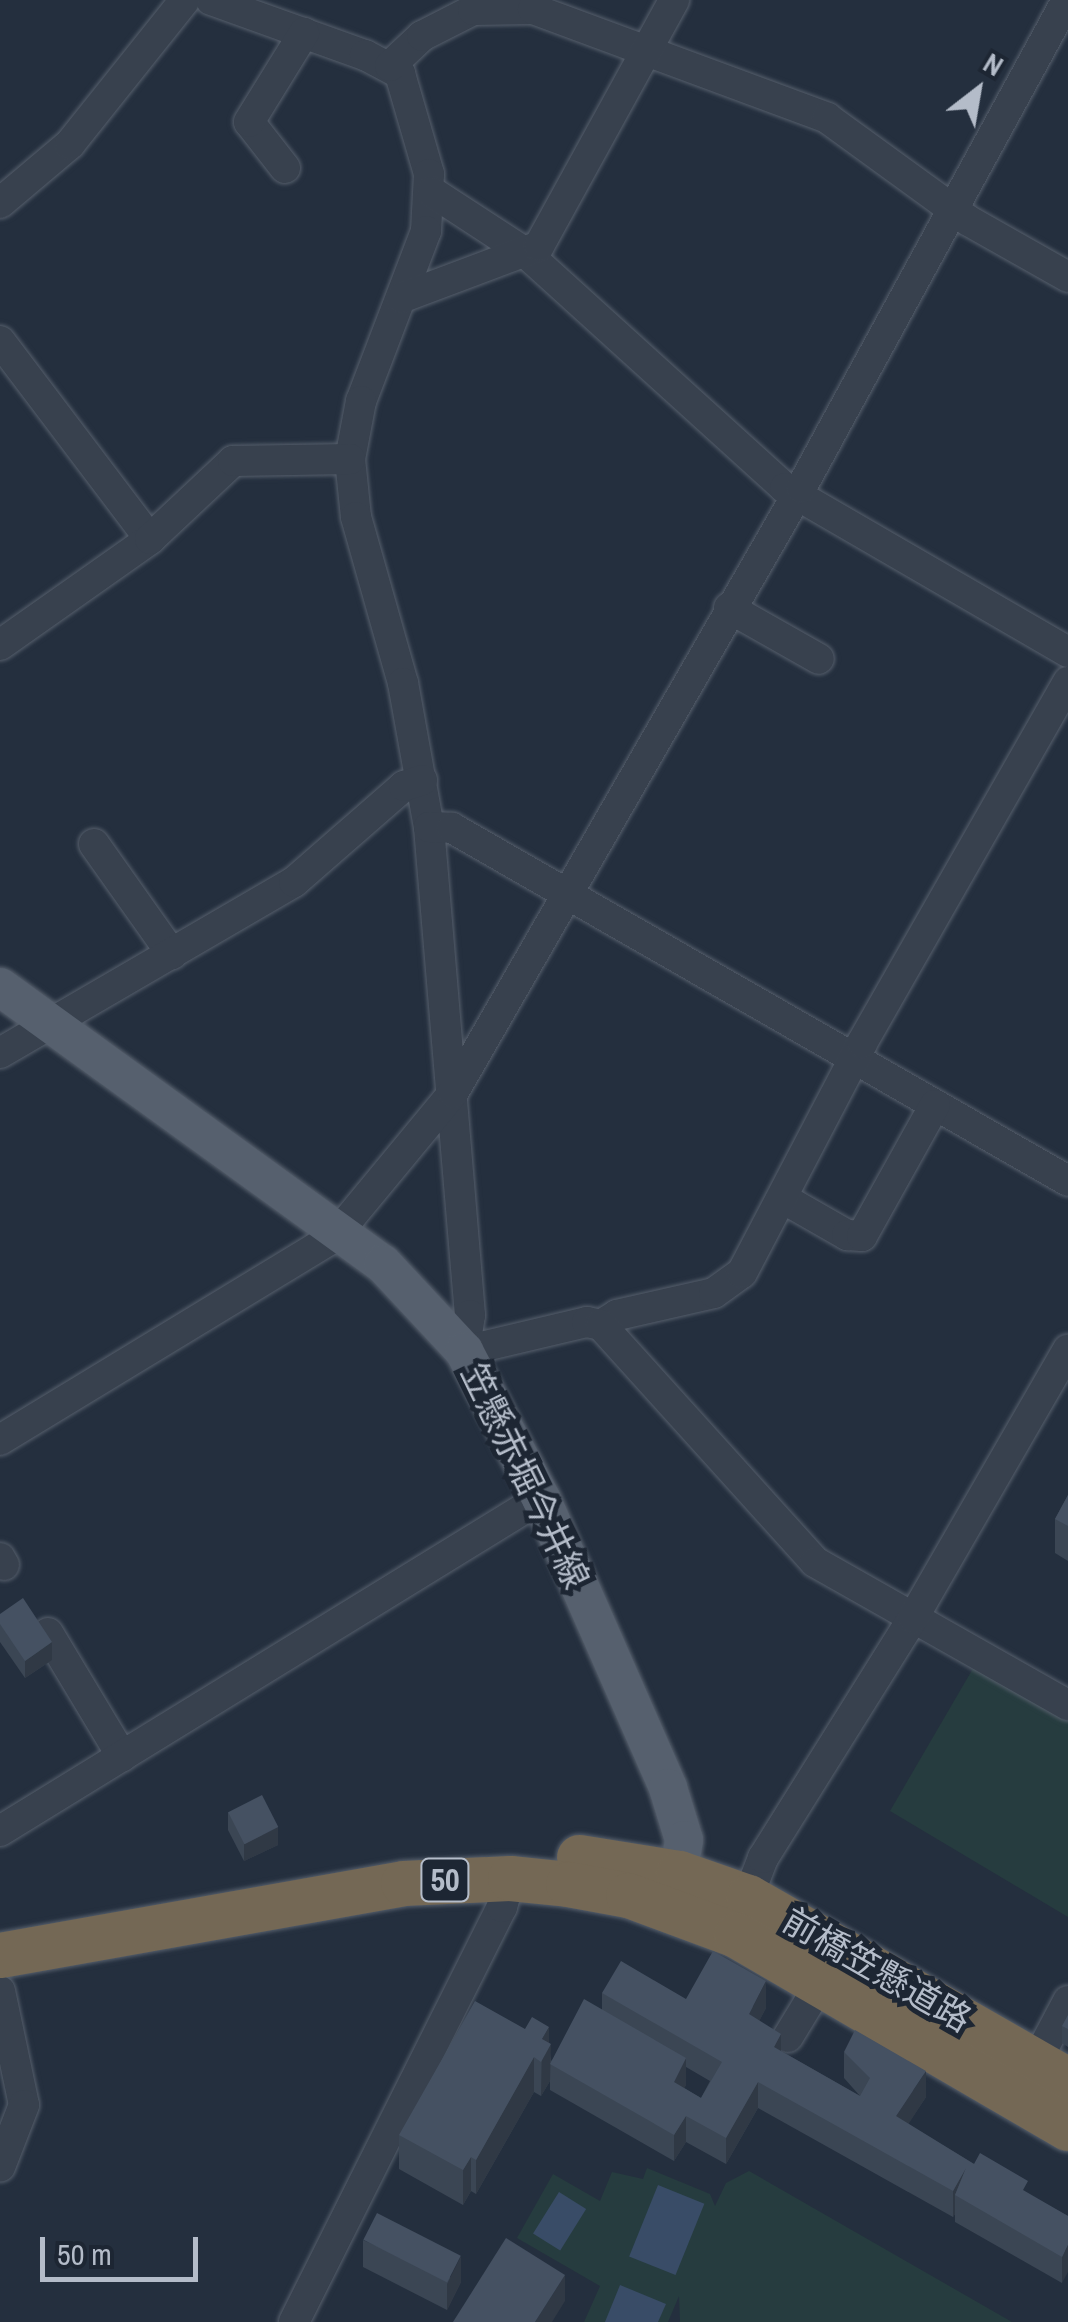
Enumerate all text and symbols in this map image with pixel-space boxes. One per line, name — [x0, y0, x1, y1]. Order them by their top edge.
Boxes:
north arrow — [928, 40, 1028, 140]
text: N — [977, 44, 1010, 85]
street label: 笠懸赤堀今井線 — [452, 1357, 598, 1595]
road number: 50 — [420, 1853, 470, 1907]
street label: 前橋笠懸道路 — [776, 1899, 978, 2041]
scale bar — [45, 2217, 202, 2279]
text: 50 m — [57, 2234, 112, 2274]

